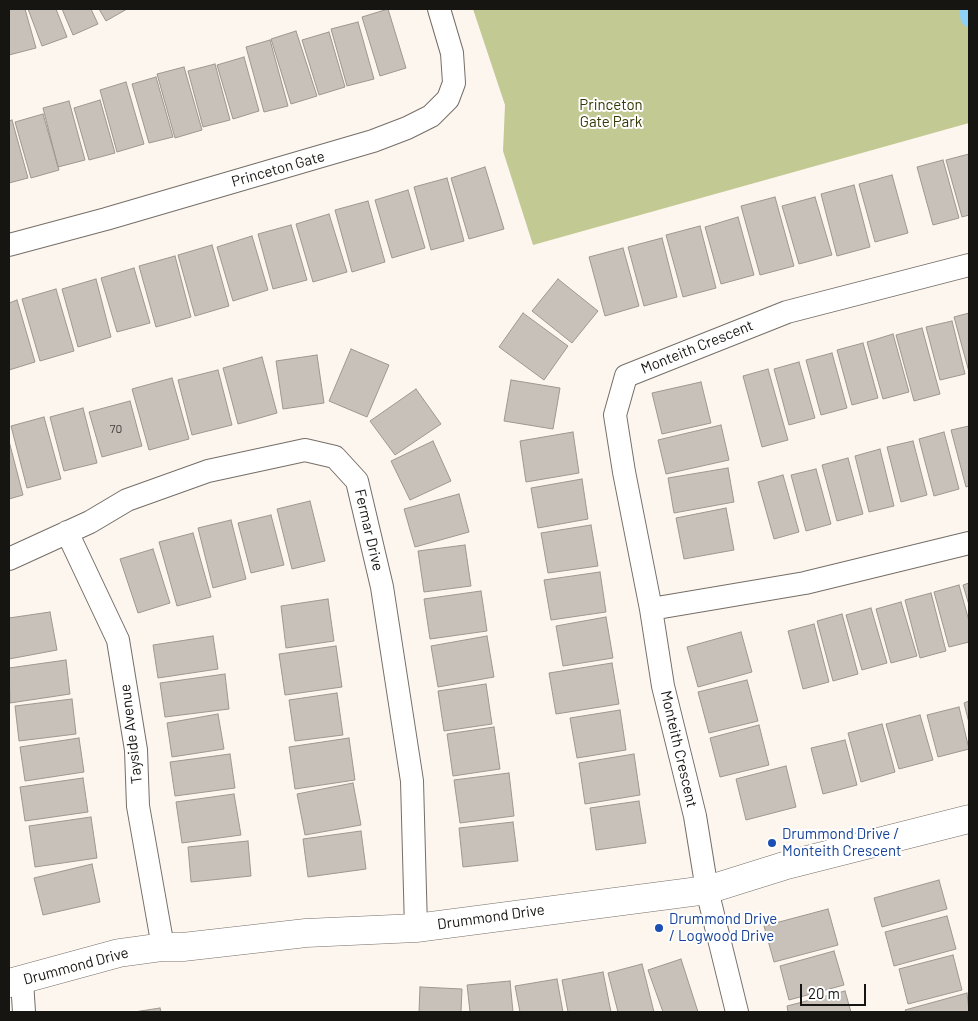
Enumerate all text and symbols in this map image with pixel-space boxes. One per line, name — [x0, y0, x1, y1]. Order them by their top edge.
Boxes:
park label: Princeton Gate Park — [579, 96, 643, 131]
street label: Princeton Gate — [229, 147, 327, 191]
street label: Monteith Crescent — [638, 316, 756, 378]
house number: 70 — [110, 422, 122, 436]
street label: Fermar Drive — [351, 487, 387, 573]
street label: Tayside Avenue — [116, 683, 146, 785]
street label: Monteith Crescent — [657, 689, 701, 809]
place label: Drummond Drive / Monteith Crescent — [782, 825, 901, 860]
marker: Drummond Drive / Monteith Crescent — [766, 837, 778, 849]
street label: Drummond Drive — [436, 901, 546, 933]
place label: Drummond Drive / Logwood Drive — [669, 910, 777, 945]
marker: Drummond Drive / Logwood Drive — [653, 922, 665, 934]
street label: Drummond Drive — [21, 943, 131, 989]
scale bar — [803, 974, 869, 1006]
text: 20 m — [808, 984, 840, 1002]

